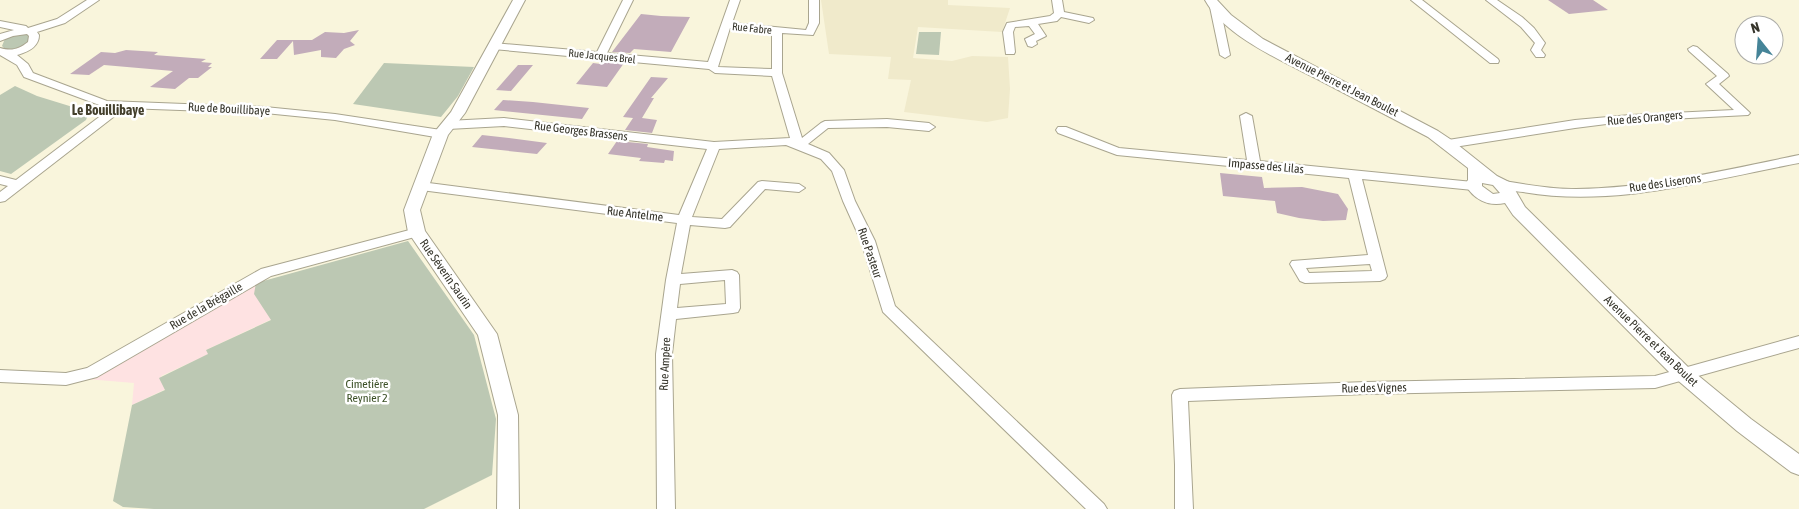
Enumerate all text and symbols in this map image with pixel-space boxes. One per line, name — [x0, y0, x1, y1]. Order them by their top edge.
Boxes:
north arrow — [1734, 15, 1784, 65]
text: N — [1749, 19, 1761, 36]
street label: Rue Fabre — [731, 20, 773, 36]
street label: Rue Jacques Brel — [568, 47, 636, 65]
street label: Avenue Pierre et Jean Boulet — [1283, 50, 1401, 120]
street label: Rue de Bouillibaye — [188, 100, 270, 118]
district label: Le Bouillibaye — [72, 102, 144, 118]
street label: Rue des Orangers — [1607, 108, 1683, 128]
street label: Rue Georges Brassens — [533, 118, 629, 144]
street label: Impasse des Lilas — [1228, 156, 1304, 176]
street label: Rue des Liserons — [1628, 171, 1702, 195]
street label: Rue Antelme — [606, 204, 664, 224]
street label: Rue Pasteur — [855, 226, 885, 281]
street label: Rue Séverin Saurin — [417, 236, 475, 312]
street label: Rue de la Brégaille — [167, 280, 245, 332]
street label: Avenue Pierre et Jean Boulet — [1601, 293, 1701, 390]
street label: Rue Ampère — [657, 337, 673, 391]
park label: Cimetière Reynier 2 — [346, 377, 388, 405]
street label: Rue des Vignes — [1341, 380, 1407, 396]

